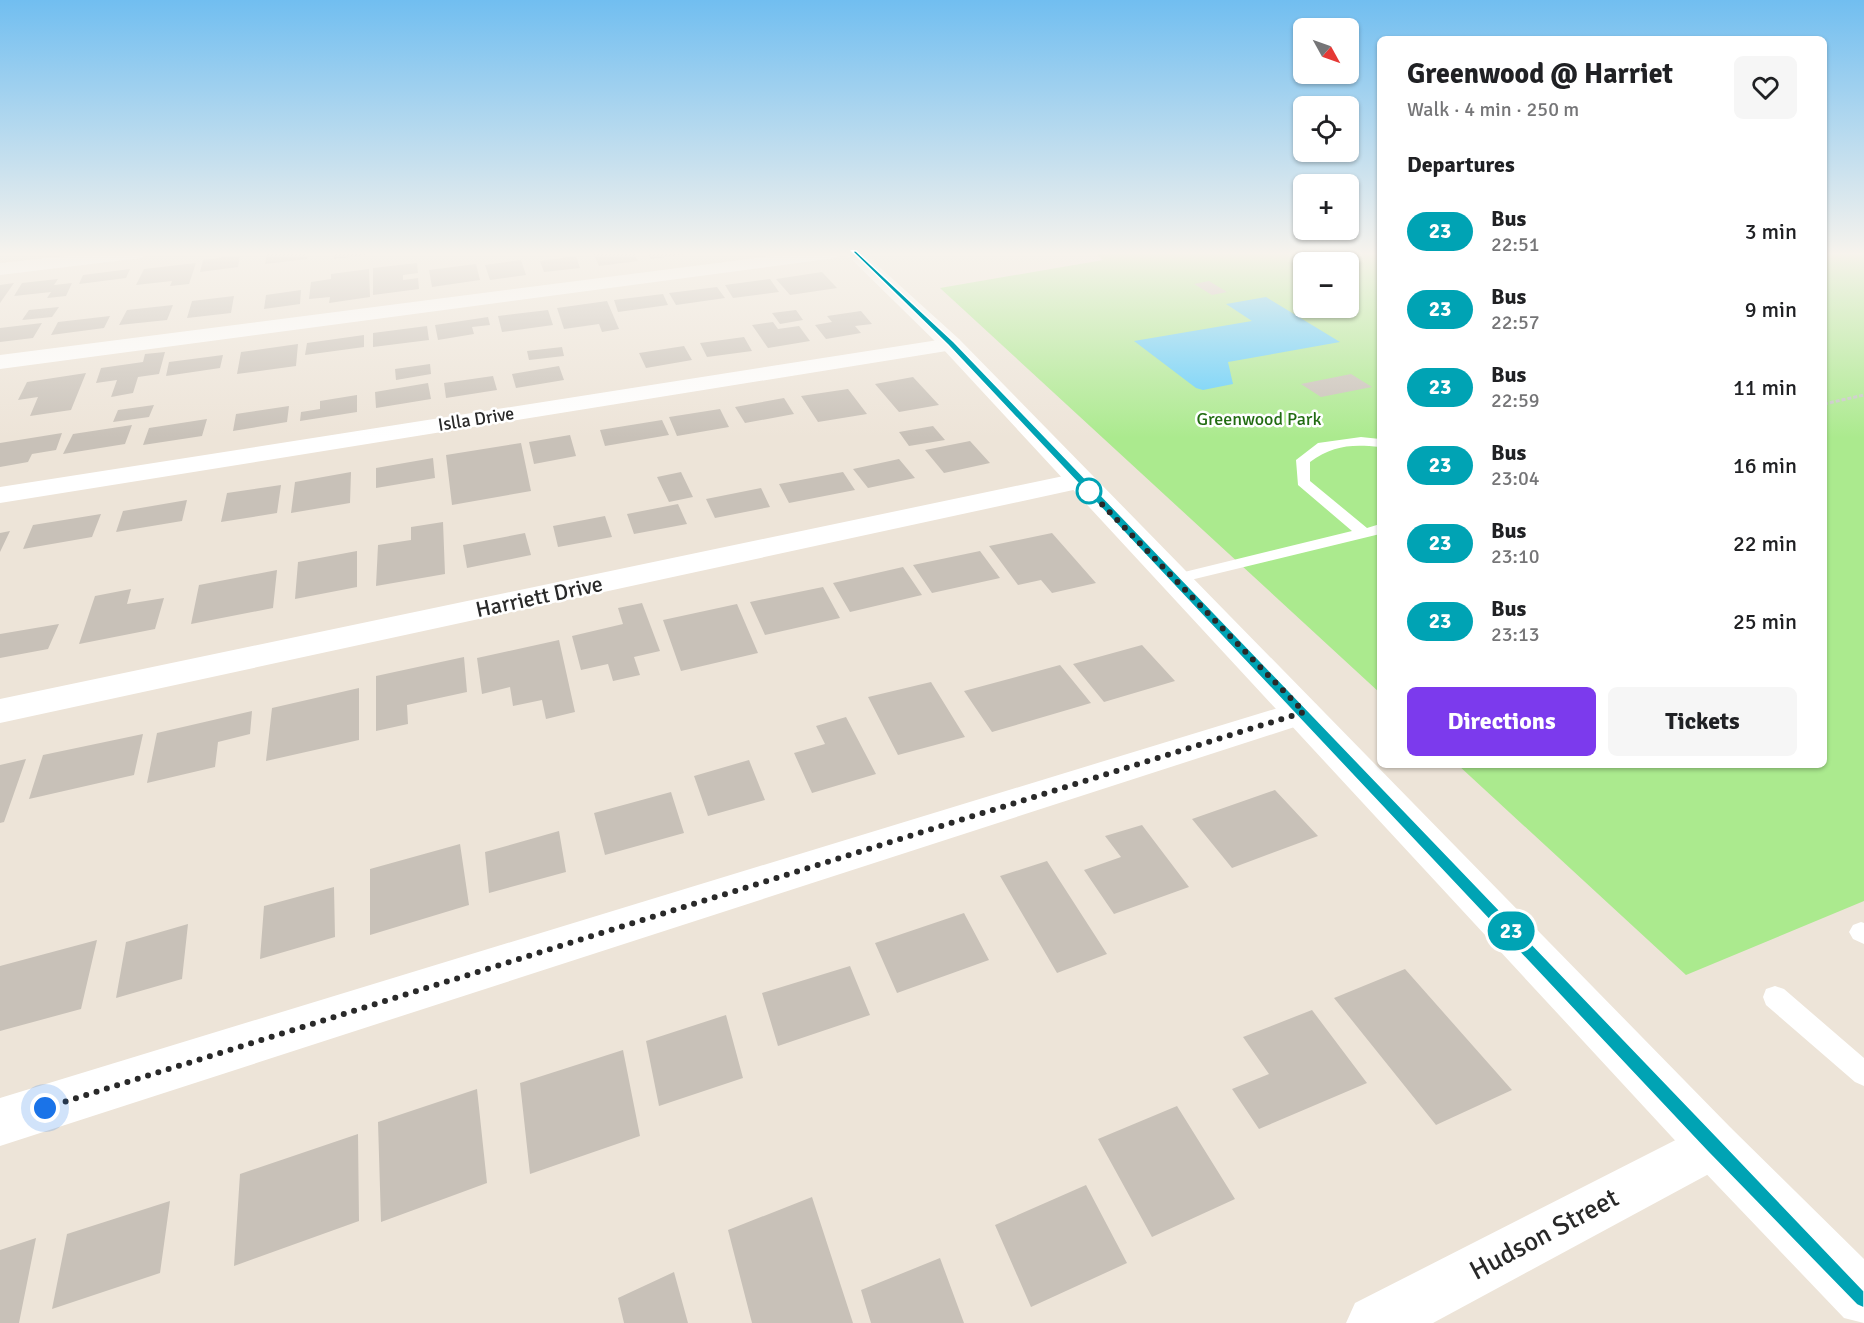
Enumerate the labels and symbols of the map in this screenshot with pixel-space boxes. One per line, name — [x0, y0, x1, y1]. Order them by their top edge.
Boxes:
north arrow — [1293, 18, 1359, 84]
street label: Islla Drive — [436, 402, 516, 436]
park label: Greenwood Park — [1197, 408, 1322, 430]
unlabelled marker — [1076, 478, 1102, 504]
street label: Harriett Drive — [473, 570, 605, 623]
line badge: 23 — [1484, 912, 1538, 950]
your location — [30, 1093, 60, 1123]
street label: Hudson Street — [1464, 1181, 1624, 1288]

